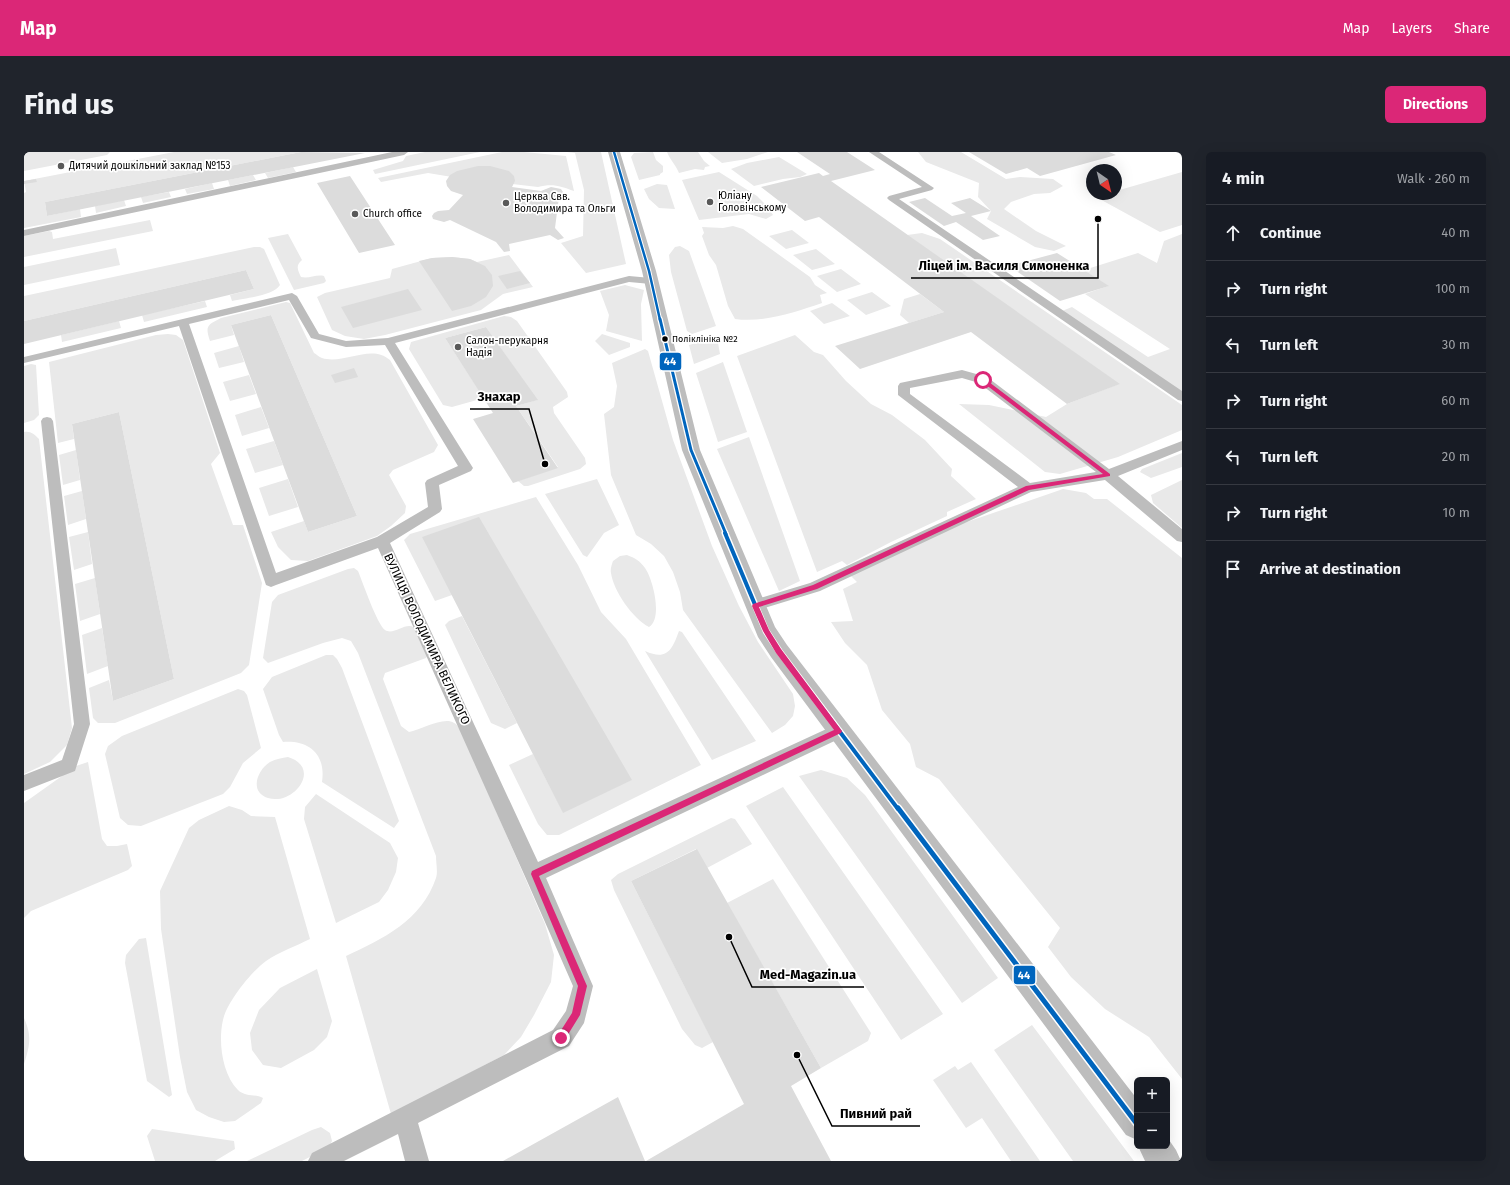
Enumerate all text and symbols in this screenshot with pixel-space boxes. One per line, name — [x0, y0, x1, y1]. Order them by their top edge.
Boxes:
text: Map — [20, 17, 57, 40]
text: Map — [1343, 20, 1369, 37]
text: Layers — [1391, 20, 1432, 37]
text: Share — [1454, 20, 1490, 37]
button: Directions — [1385, 86, 1486, 123]
text: Find us — [24, 88, 114, 121]
place label: Дитячий дошкільний заклад №153 — [68, 159, 230, 172]
marker: Дитячий дошкільний заклад №153 — [56, 161, 66, 171]
north arrow — [1086, 164, 1122, 200]
text: 4 min — [1222, 168, 1265, 189]
text: Walk · 260 m — [1397, 171, 1470, 186]
place label: Юліану Головінському — [718, 189, 786, 214]
place label: Церква Свв. Володимира та Ольги — [514, 191, 616, 215]
marker: Юліану Головінському — [705, 197, 715, 207]
marker: Церква Свв. Володимира та Ольги — [501, 198, 511, 208]
place label: Church office — [363, 208, 422, 220]
marker: Church office — [350, 209, 360, 219]
icon: ahead — [1222, 222, 1244, 244]
text: Continue — [1260, 224, 1321, 242]
text: 40 m — [1441, 225, 1470, 240]
callout: Ліцей ім. Василя Симоненка — [911, 253, 1098, 278]
text: Ліцей ім. Василя Симоненка — [919, 258, 1089, 273]
icon: right — [1222, 278, 1244, 300]
text: Turn right — [1260, 280, 1327, 298]
text: 100 m — [1435, 281, 1470, 296]
marker: Поліклініка №2 — [660, 334, 670, 344]
place label: Поліклініка №2 — [672, 334, 738, 344]
icon: left — [1222, 334, 1244, 356]
place label: Салон-перукарня Надія — [466, 335, 549, 359]
text: Turn left — [1260, 336, 1318, 354]
text: 30 m — [1442, 337, 1470, 352]
marker: Салон-перукарня Надія — [453, 342, 463, 352]
line badge: 44 — [659, 352, 682, 371]
text: 44 — [664, 355, 676, 368]
route start — [974, 371, 992, 389]
callout: Знахар — [470, 384, 529, 409]
text: Знахар — [476, 389, 521, 404]
icon: right — [1222, 390, 1244, 412]
text: Turn right — [1260, 392, 1327, 410]
text: 60 m — [1441, 393, 1470, 408]
icon: left — [1222, 446, 1244, 468]
text: Turn left — [1260, 448, 1318, 466]
text: 20 m — [1442, 449, 1470, 464]
icon: right — [1222, 502, 1244, 524]
text: Turn right — [1260, 504, 1327, 522]
text: 10 m — [1443, 505, 1470, 520]
street label: ВУЛИЦЯ ВОЛОДИМИРА ВЕЛИКОГО — [381, 551, 473, 727]
icon: arrive — [1222, 558, 1244, 580]
text: Arrive at destination — [1260, 560, 1401, 578]
callout: Med-Magazin.ua — [752, 962, 864, 987]
line badge: 44 — [1013, 965, 1036, 985]
text: Med-Magazin.ua — [760, 967, 856, 982]
text: 44 — [1018, 969, 1030, 982]
route end — [552, 1029, 570, 1047]
map controls — [1134, 1077, 1170, 1149]
button: + — [1134, 1077, 1170, 1113]
callout: Пивний рай — [832, 1101, 920, 1126]
text: Пивний рай — [840, 1106, 912, 1121]
button: − — [1134, 1113, 1170, 1149]

